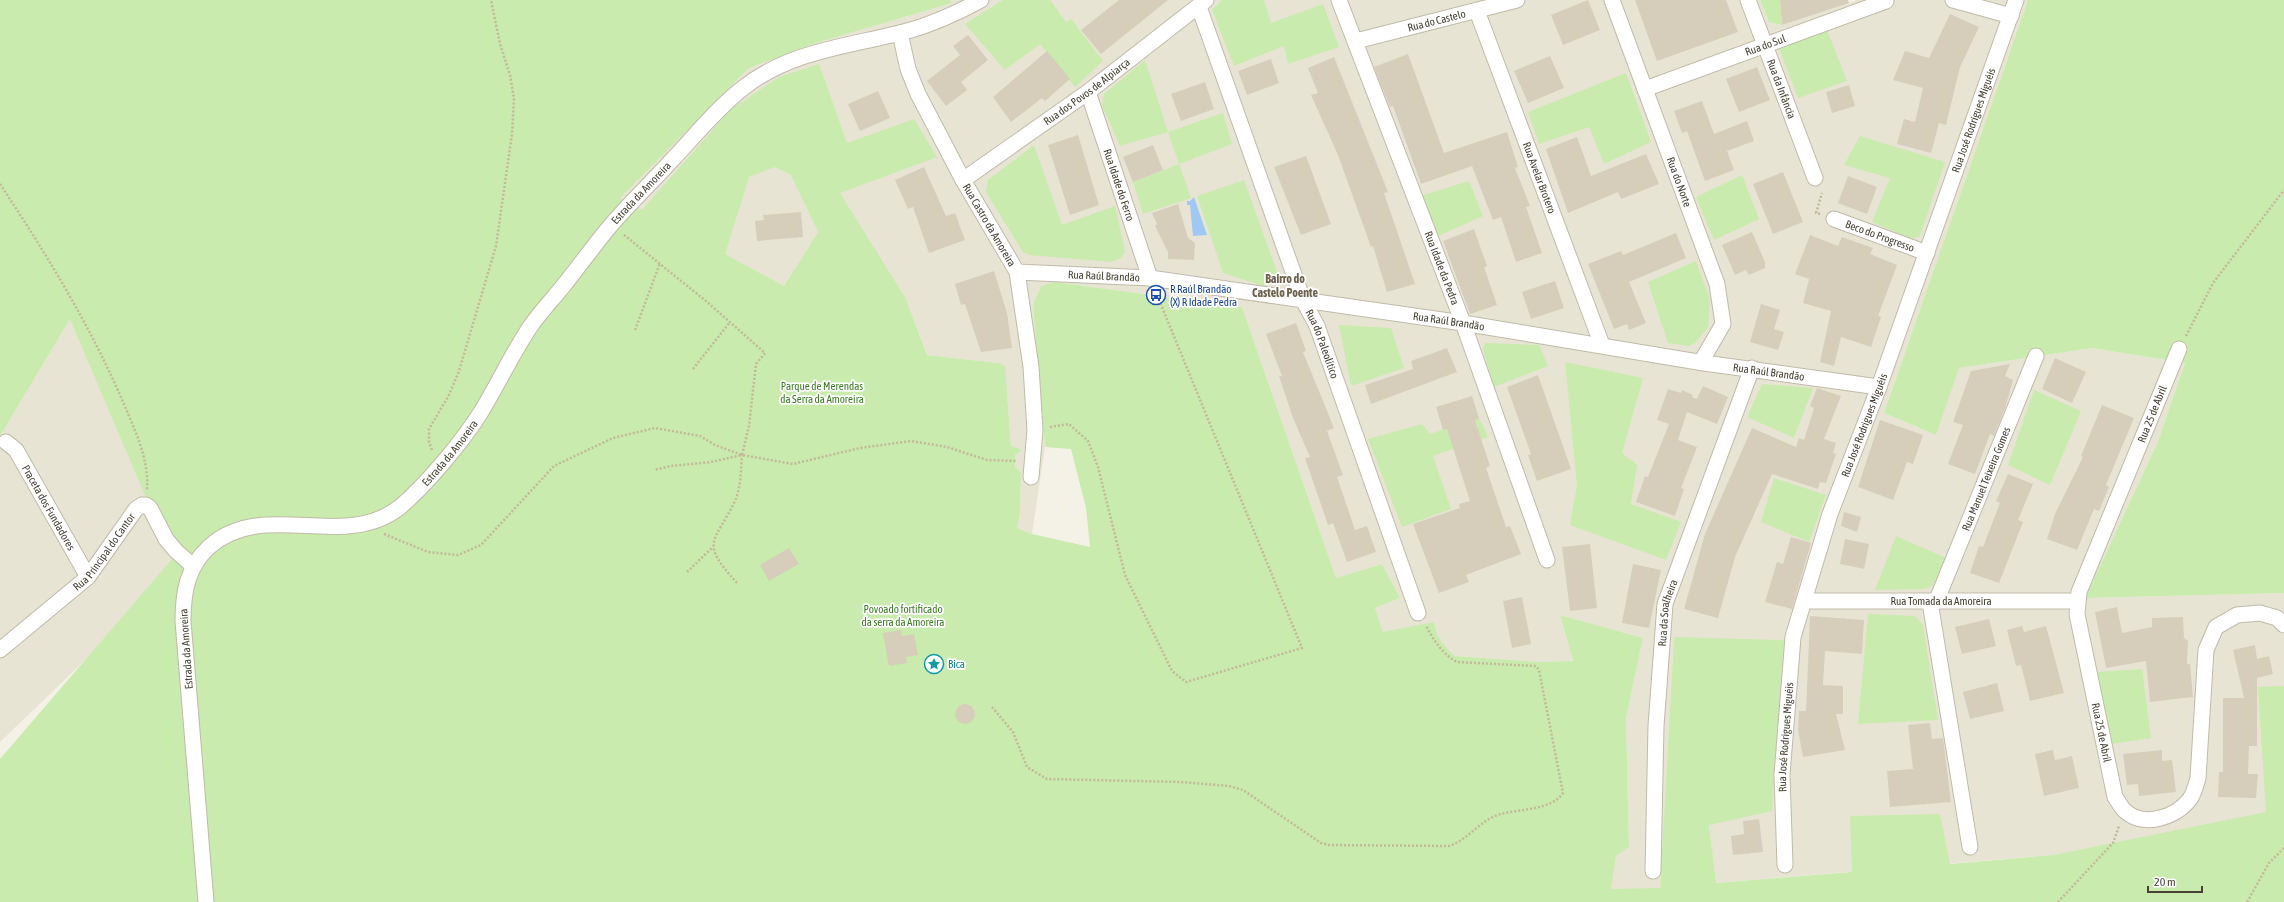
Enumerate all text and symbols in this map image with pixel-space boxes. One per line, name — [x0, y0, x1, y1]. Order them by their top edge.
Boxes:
street label: Rua do Castelo — [1406, 7, 1467, 34]
street label: Rua do Sul — [1743, 32, 1787, 58]
street label: Rua dos Povos de Alpiarça — [1041, 56, 1132, 127]
street label: Rua da Infância — [1765, 57, 1798, 120]
street label: Rua José Rodrigues Miguéis — [1949, 66, 1997, 174]
street label: Rua Avelar Brotero — [1521, 140, 1558, 215]
street label: Rua Idade do Ferro — [1101, 147, 1137, 223]
street label: Rua do Norte — [1665, 155, 1694, 209]
street label: Estrada da Amoreira — [609, 159, 673, 226]
street label: Rua Castro da Amoreira — [960, 181, 1018, 268]
street label: Beco do Progresso — [1844, 218, 1916, 254]
street label: Rua Idade da Pedra — [1422, 229, 1461, 306]
street label: Rua Raúl Brandão — [1068, 268, 1140, 284]
district label: Bairro do Castelo Poente — [1252, 272, 1318, 300]
place label: R Raúl Brandão (X) R Idade Pedra — [1170, 283, 1237, 308]
bus stop icon: R Raúl Brandão (X) R Idade Pedra — [1145, 284, 1167, 306]
street label: Rua do Paleolítico — [1303, 307, 1341, 380]
street label: Rua Raúl Brandão — [1412, 310, 1485, 332]
street label: Rua Raúl Brandão — [1732, 361, 1805, 383]
street label: Rua José Rodrigues Miguéis — [1839, 372, 1889, 479]
park label: Parque de Merendas da Serra da Amoreira — [780, 380, 864, 405]
street label: Rua 25 de Abril — [2135, 384, 2169, 444]
street label: Estrada da Amoreira — [419, 418, 480, 488]
street label: Rua Manuel Teixeira Gomes — [1960, 425, 2013, 533]
street label: Praceta dos Fundadores — [20, 463, 78, 552]
street label: Rua Principal do Cantor — [71, 510, 138, 593]
street label: Rua da Soalheira — [1656, 578, 1680, 647]
street label: Rua Tomada da Amoreira — [1891, 595, 1992, 607]
park label: Povoado fortificado da serra da Amoreira — [862, 603, 944, 628]
street label: Estrada da Amoreira — [177, 608, 195, 690]
place icon: Bica — [923, 653, 945, 675]
place label: Bica — [948, 658, 965, 670]
street label: Rua José Rodrigues Miguéis — [1776, 682, 1795, 792]
street label: Rua 25 de Abril — [2090, 702, 2114, 763]
scale bar — [2148, 868, 2202, 894]
text: 20 m — [2154, 875, 2176, 889]

